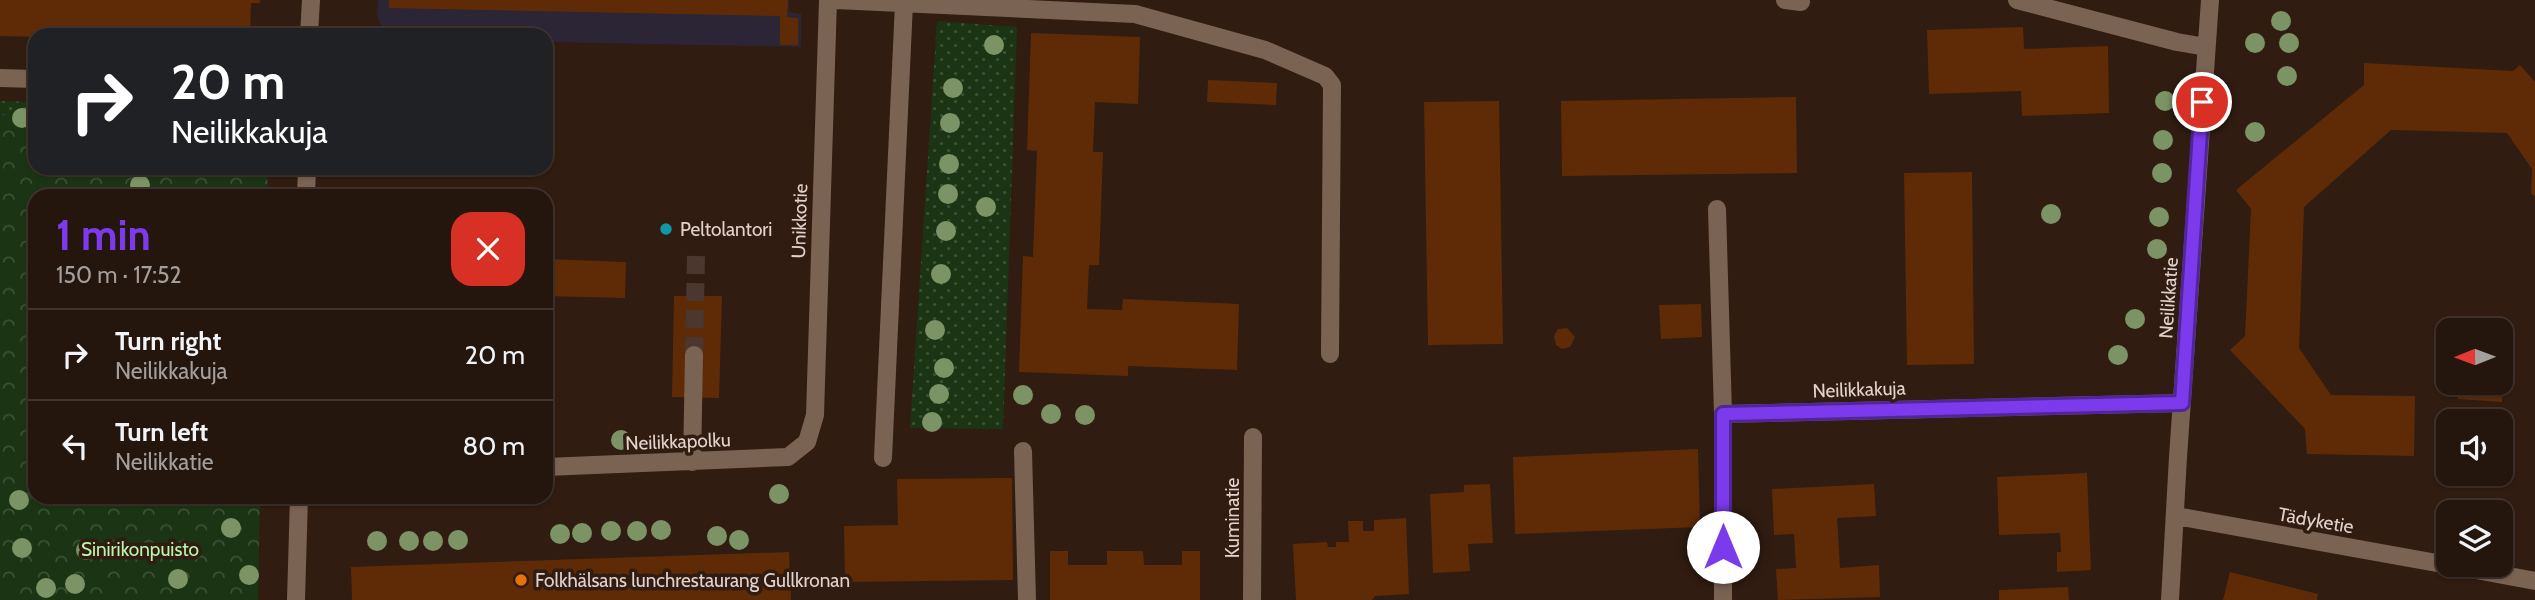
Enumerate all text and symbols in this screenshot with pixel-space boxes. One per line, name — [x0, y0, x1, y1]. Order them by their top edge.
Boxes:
text: 20 m — [171, 52, 285, 111]
icon: right — [56, 56, 147, 147]
pin — [2172, 72, 2232, 132]
icon: arrive — [2183, 83, 2221, 121]
text: Neilikkakuja — [171, 112, 328, 151]
street label: Unikkotie — [787, 183, 812, 259]
text: 1 min — [56, 209, 151, 261]
button: close — [451, 212, 525, 286]
place label: Peltolantori — [680, 218, 772, 241]
marker: Peltolantori — [658, 221, 674, 237]
street label: Neilikkatie — [2154, 256, 2183, 339]
text: 150 m · 17:52 — [56, 261, 182, 289]
north arrow — [2436, 318, 2513, 396]
map controls — [2436, 318, 2513, 577]
text: Turn right — [115, 325, 221, 357]
icon: right — [56, 336, 94, 374]
text: 20 m — [465, 339, 525, 371]
text: Neilikkakuja — [115, 357, 228, 385]
street label: Neilikkakuja — [1812, 376, 1906, 403]
button: sound — [2436, 409, 2513, 486]
text: Turn left — [115, 416, 208, 448]
icon: left — [56, 427, 94, 465]
street label: Neilikkapolku — [625, 428, 731, 455]
text: 80 m — [462, 430, 525, 462]
text: Neilikkatie — [115, 448, 214, 476]
street label: Kuminatie — [1221, 477, 1244, 558]
button: layers — [2436, 500, 2513, 577]
street label: Tädyketie — [2276, 503, 2356, 538]
position arrow — [1686, 510, 1760, 584]
park label: Sinirikonpuisto — [81, 538, 199, 561]
place label: Folkhälsans lunchrestaurang Gullkronan — [535, 569, 850, 592]
marker: Folkhälsans lunchrestaurang Gullkronan — [513, 572, 529, 588]

